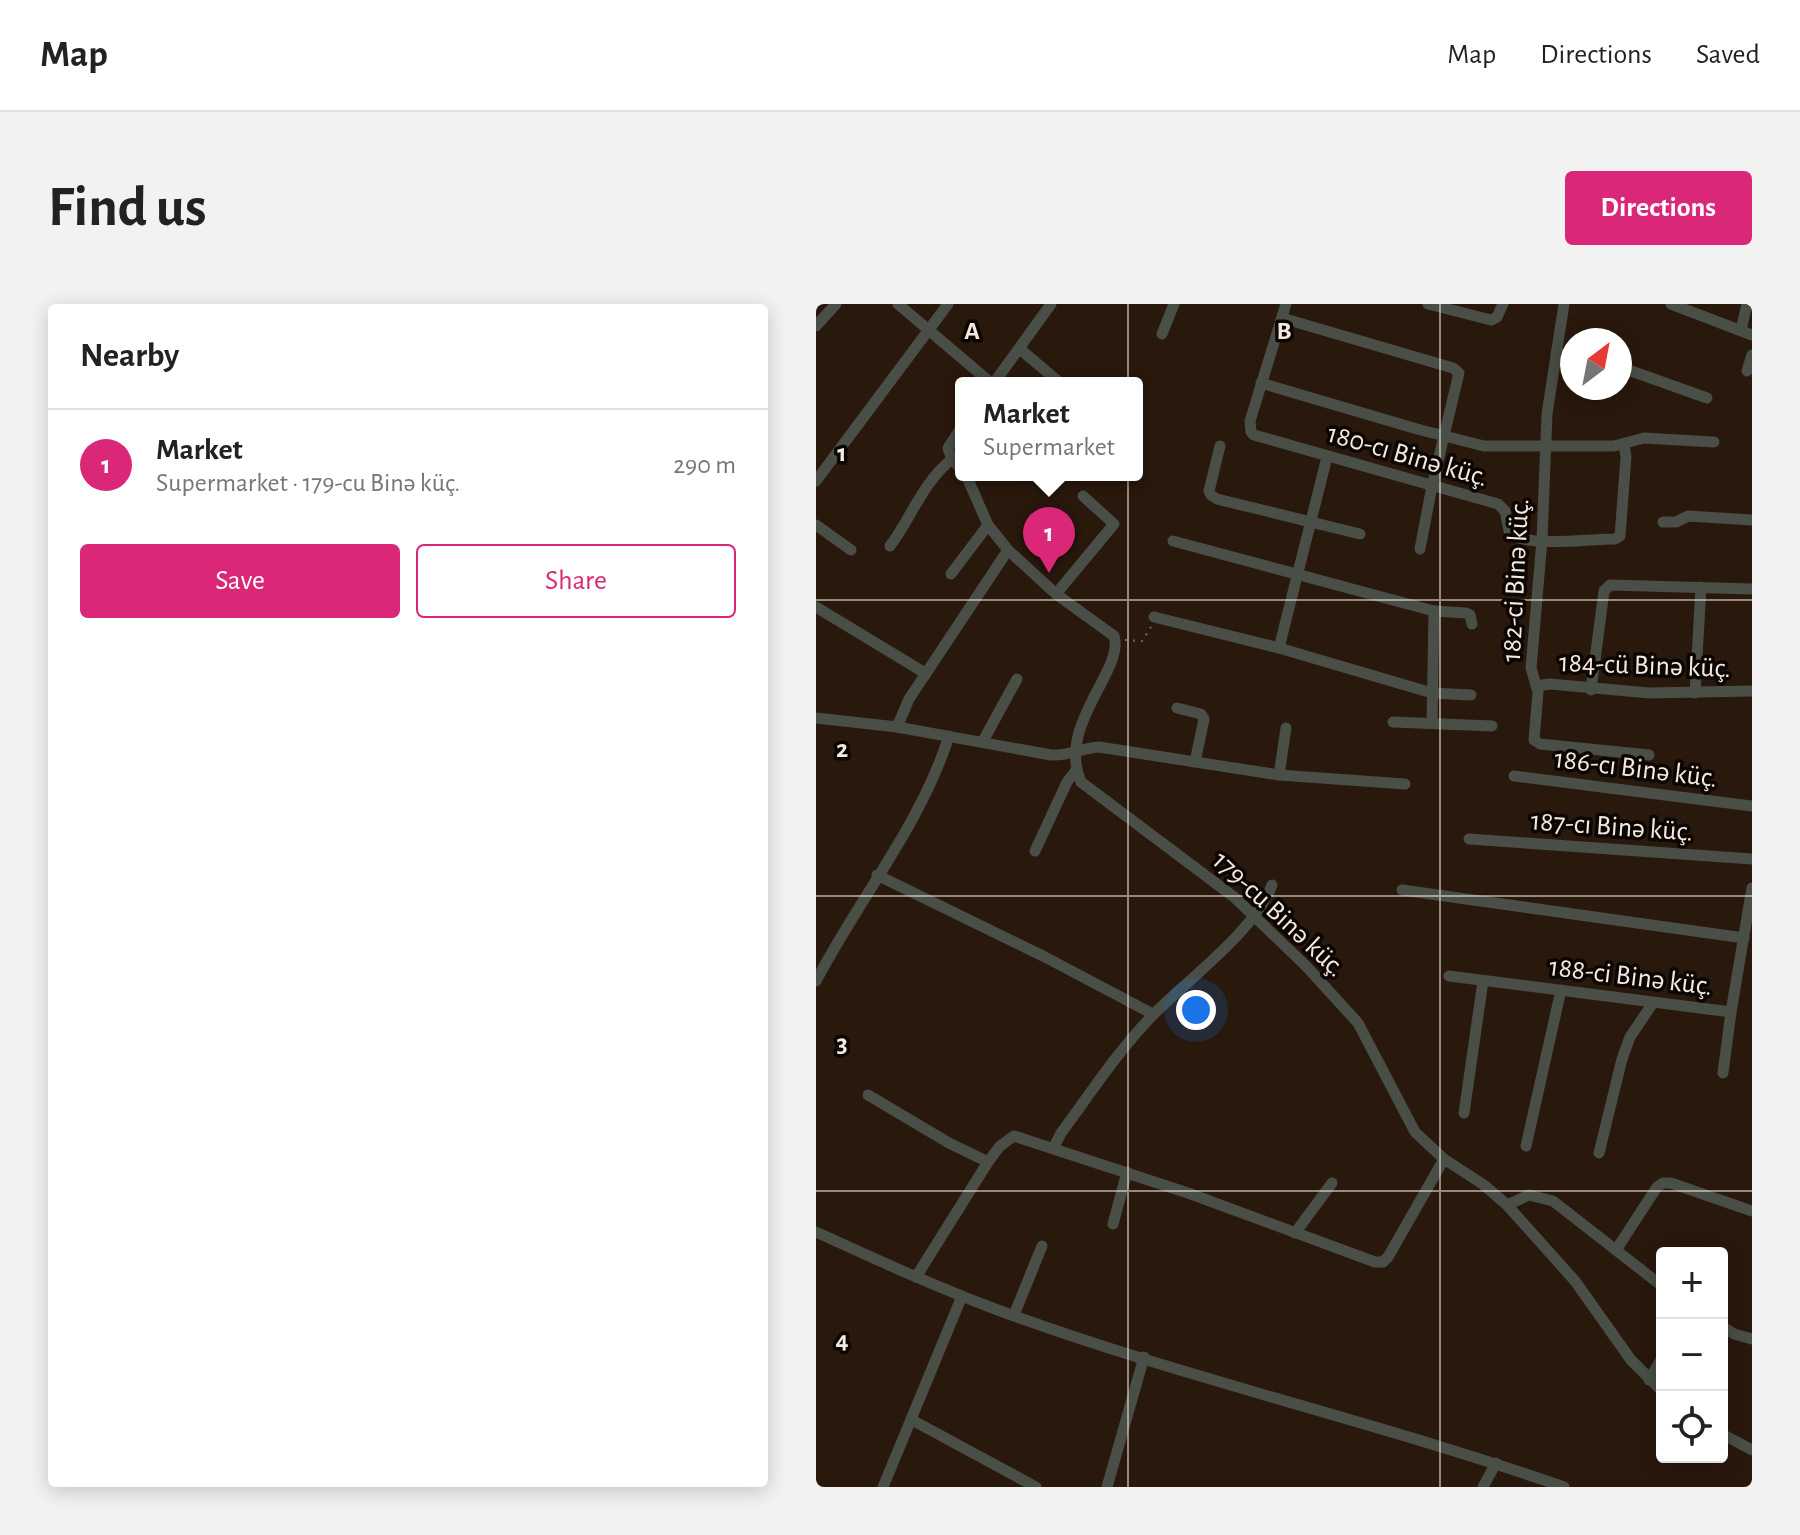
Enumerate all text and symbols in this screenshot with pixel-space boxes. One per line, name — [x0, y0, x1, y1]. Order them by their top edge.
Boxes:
text: Map — [40, 36, 108, 74]
text: Map — [1447, 41, 1496, 69]
text: Directions — [1540, 41, 1652, 69]
text: Saved — [1696, 41, 1760, 69]
button: Directions — [1565, 171, 1752, 245]
text: Find us — [48, 180, 206, 236]
text: A — [964, 318, 980, 344]
text: B — [1276, 318, 1292, 344]
north arrow — [1560, 328, 1632, 400]
text: Nearby — [80, 339, 179, 373]
popup — [955, 377, 1143, 481]
text: Market — [983, 399, 1070, 429]
street label: 180-cı Binə küç. — [1324, 420, 1491, 492]
text: Supermarket — [983, 434, 1115, 460]
text: Market — [156, 435, 243, 465]
text: 1 — [837, 440, 847, 466]
text: 1 — [101, 452, 111, 478]
text: 290 m — [673, 452, 736, 478]
text: Supermarket · 179-cu Binə küç. — [156, 470, 460, 496]
street label: 182-ci Binə küç. — [1498, 498, 1534, 663]
pin: 1 — [1023, 507, 1075, 573]
button: Save — [80, 544, 400, 618]
button: Share — [416, 544, 736, 618]
street label: 184-cü Binə küç. — [1559, 649, 1731, 683]
text: 2 — [836, 736, 848, 762]
street label: 186-cı Binə küç. — [1553, 745, 1719, 793]
street label: 187-cı Binə küç. — [1530, 807, 1694, 847]
street label: 179-cu Binə küç. — [1207, 846, 1350, 983]
street label: 188-ci Binə küç. — [1548, 953, 1714, 1001]
your location — [1176, 990, 1216, 1030]
text: 3 — [836, 1031, 848, 1057]
map controls — [1656, 1247, 1728, 1463]
button: + — [1656, 1247, 1728, 1319]
button: − — [1656, 1319, 1728, 1391]
text: 4 — [835, 1327, 849, 1353]
button: locate — [1656, 1391, 1728, 1463]

